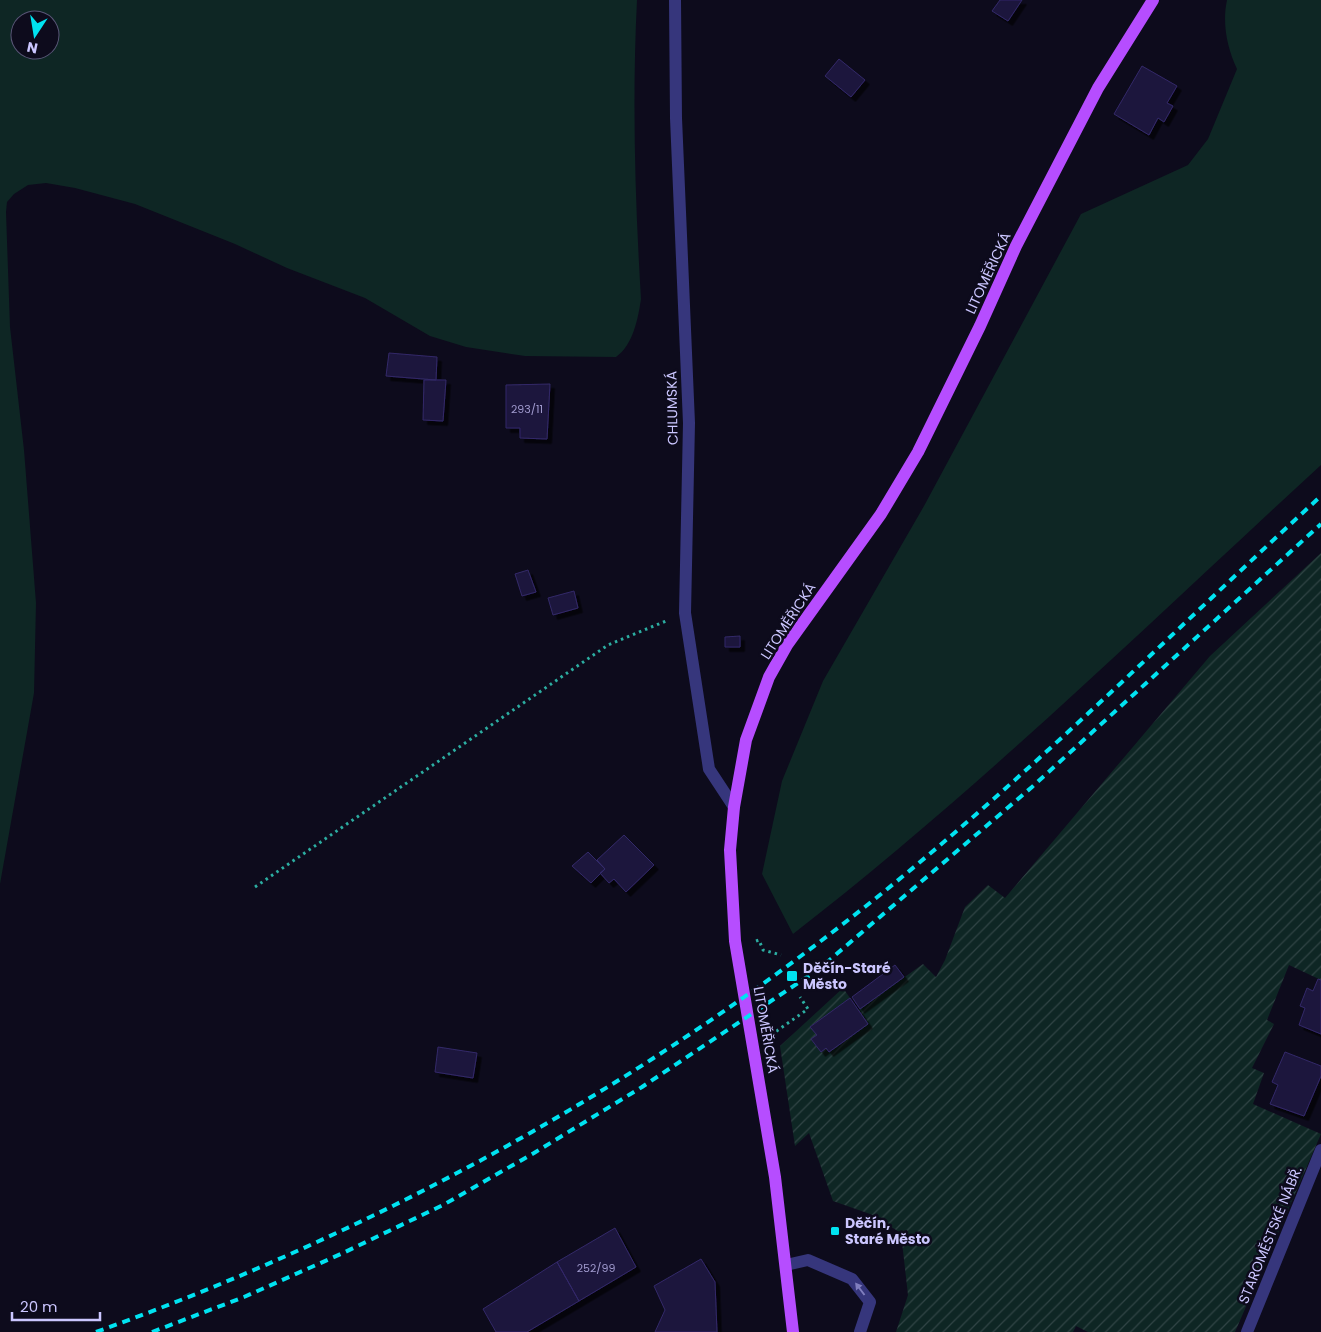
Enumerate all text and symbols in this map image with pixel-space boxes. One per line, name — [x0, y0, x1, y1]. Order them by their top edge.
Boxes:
north arrow — [10, 10, 60, 60]
text: N — [25, 37, 40, 59]
street label: LITOMĚŘICKÁ — [960, 229, 1016, 317]
street label: CHLUMSKÁ — [661, 371, 683, 445]
house number: 293/11 — [511, 401, 543, 417]
street label: LITOMĚŘICKÁ — [756, 579, 820, 663]
place label: Děčín-Staré Město — [803, 958, 891, 994]
marker: Děčín-Staré Město — [785, 969, 799, 983]
street label: LITOMĚŘICKÁ — [749, 985, 783, 1075]
street label: STAROMĚSTSKÉ NÁBŘ. — [1233, 1163, 1307, 1307]
place label: Děčín, Staré Město — [845, 1213, 930, 1249]
marker: Děčín, Staré Město — [829, 1225, 841, 1237]
house number: 252/99 — [577, 1260, 615, 1276]
one-way arrow — [854, 1283, 865, 1296]
scale bar — [12, 1290, 100, 1322]
text: 20 m — [20, 1296, 58, 1317]

